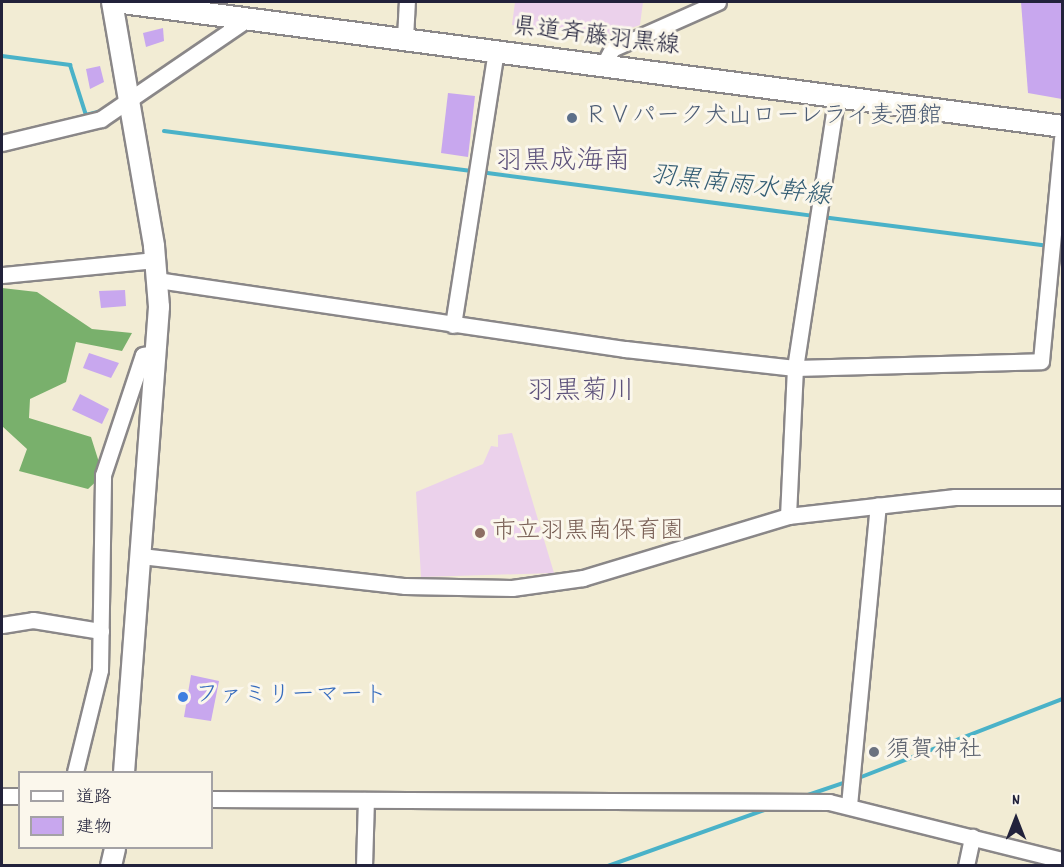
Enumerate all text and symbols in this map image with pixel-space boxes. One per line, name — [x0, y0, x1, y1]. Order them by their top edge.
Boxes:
street label: 県道斉藤羽黒線 — [511, 13, 681, 63]
place label: ＲＶパーク犬山ローレライ麦酒館 — [584, 104, 944, 132]
marker: ＲＶパーク犬山ローレライ麦酒館 — [565, 111, 579, 125]
district label: 羽黒成海南 — [496, 147, 630, 179]
water label: 羽黒南雨水幹線 — [648, 160, 832, 214]
district label: 羽黒菊川 — [527, 377, 635, 409]
place label: 市立羽黒南保育園 — [492, 519, 684, 547]
marker: 市立羽黒南保育園 — [473, 526, 487, 540]
place label: ファミリーマート — [195, 683, 387, 711]
marker: ファミリーマート — [176, 690, 190, 704]
place label: 須賀神社 — [886, 738, 982, 766]
marker: 須賀神社 — [867, 745, 881, 759]
legend — [18, 771, 213, 849]
text: 道路 — [76, 786, 112, 811]
north arrow — [986, 789, 1046, 849]
text: N — [1012, 789, 1020, 812]
text: 建物 — [76, 816, 112, 841]

